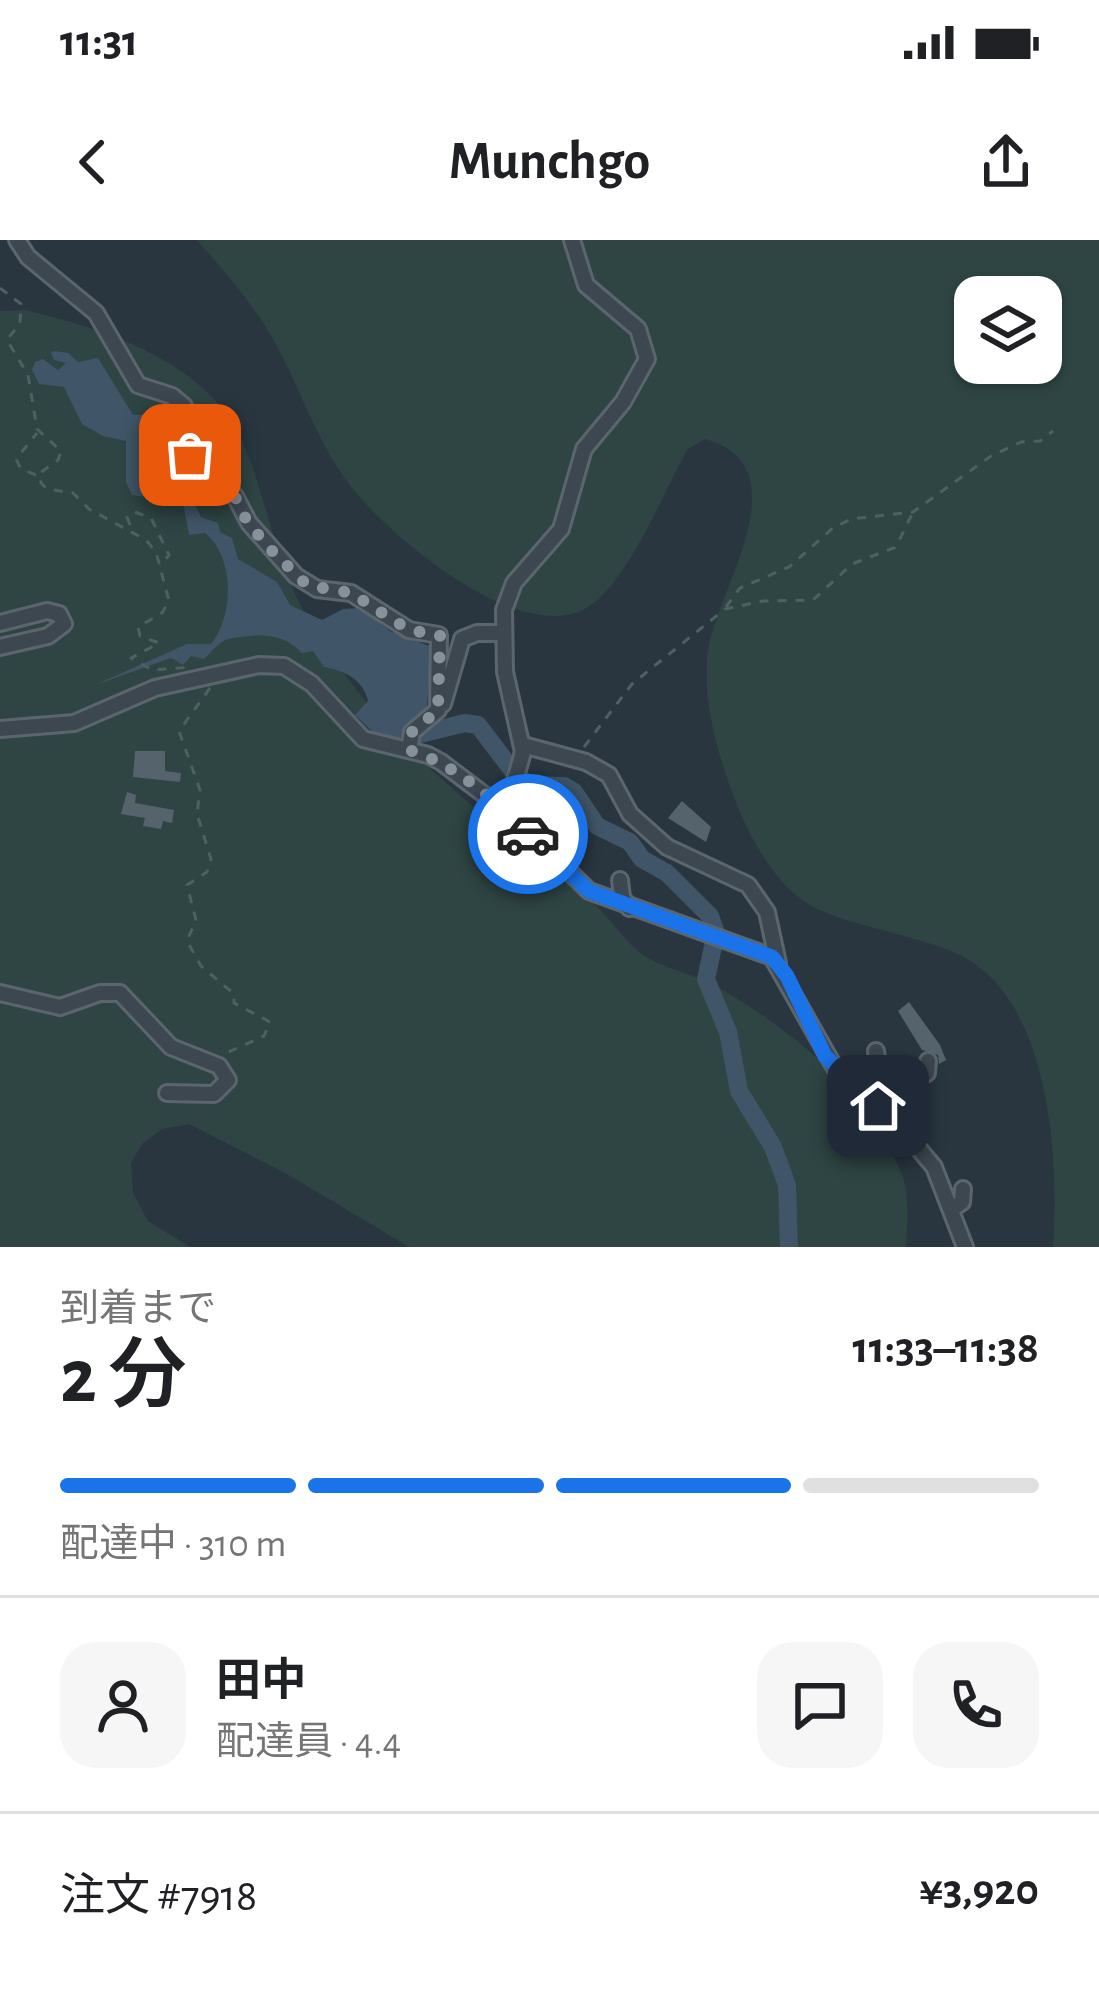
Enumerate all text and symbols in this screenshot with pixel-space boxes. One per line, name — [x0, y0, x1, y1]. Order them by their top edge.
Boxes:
text: 11:31 — [60, 19, 138, 64]
icon: back — [60, 129, 126, 195]
icon: share — [973, 129, 1039, 195]
text: Munchgo — [449, 135, 650, 189]
map controls — [954, 276, 1062, 384]
button: layers — [954, 276, 1062, 384]
pin — [139, 404, 241, 506]
icon: bag — [157, 422, 223, 488]
courier — [468, 774, 588, 894]
icon: car — [495, 801, 561, 867]
pin — [827, 1055, 929, 1157]
icon: home — [845, 1073, 911, 1139]
text: 到着まで — [60, 1290, 216, 1329]
text: 11:33–11:38 — [852, 1326, 1039, 1371]
text: 2 分 — [60, 1339, 187, 1417]
text: 配達中 · 310 m — [60, 1525, 287, 1564]
button: person — [60, 1642, 186, 1768]
button: chat — [757, 1642, 883, 1768]
button: phone — [913, 1642, 1039, 1768]
text: 田中 — [216, 1659, 306, 1704]
text: 配達員 · 4.4 — [216, 1723, 401, 1762]
text: ¥3,920 — [919, 1868, 1039, 1913]
text: 注文 #7918 — [60, 1874, 257, 1919]

